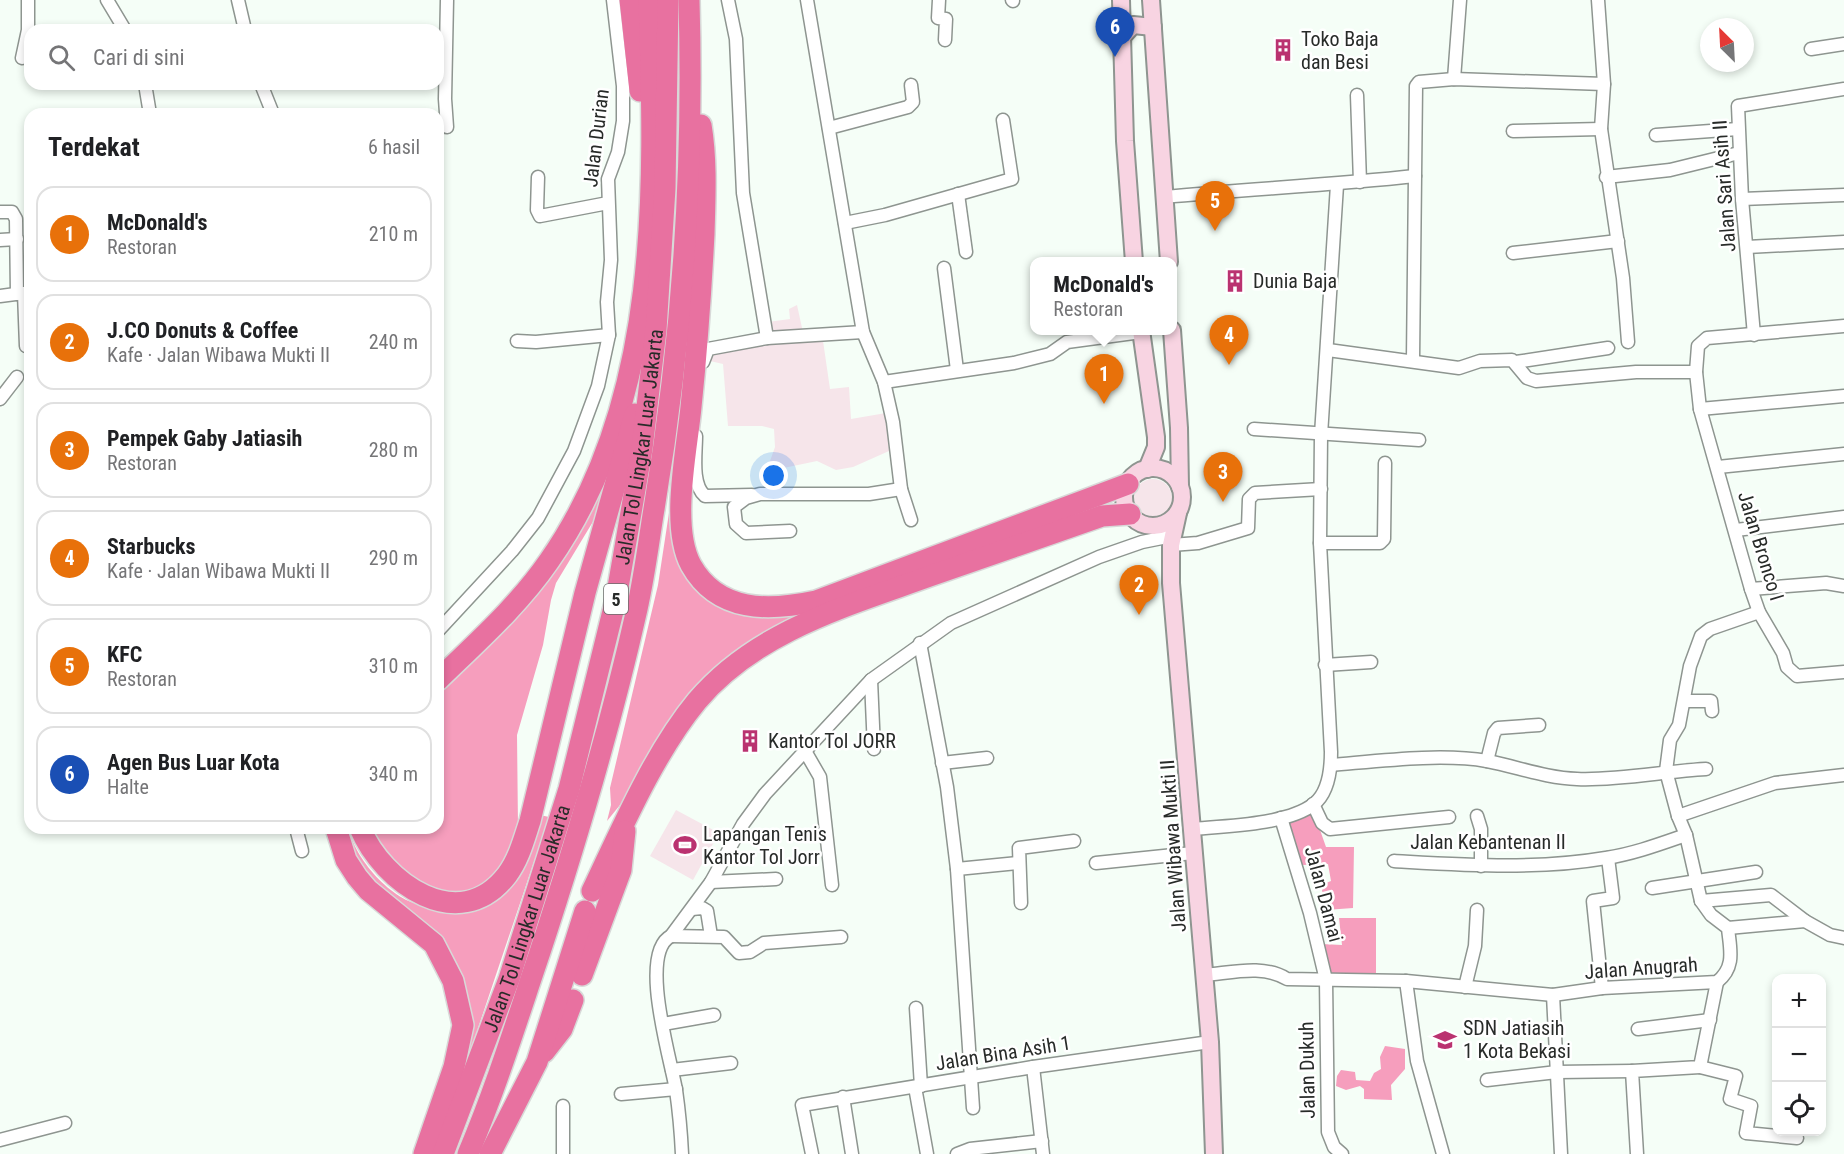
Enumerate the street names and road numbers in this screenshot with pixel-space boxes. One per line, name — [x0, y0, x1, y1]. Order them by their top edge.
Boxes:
street label: Jalan Durian — [578, 88, 614, 188]
street label: Jalan Sari Asih II — [1707, 119, 1741, 253]
street label: Jalan Tol Lingkar Luar Jakarta — [610, 328, 668, 567]
street label: Jalan Bronco I — [1733, 488, 1789, 604]
road number: 5 — [604, 584, 628, 614]
street label: Jalan Wibawa Mukti II — [1155, 759, 1191, 933]
street label: Jalan Tol Lingkar Luar Jakarta — [478, 802, 575, 1036]
street label: Jalan Kebantenan II — [1410, 830, 1566, 854]
street label: Jalan Damai — [1300, 844, 1348, 944]
street label: Jalan Anugrah — [1584, 952, 1698, 984]
street label: Jalan Dukuh — [1294, 1021, 1320, 1119]
street label: Jalan Bina Asih 1 — [934, 1030, 1072, 1076]

